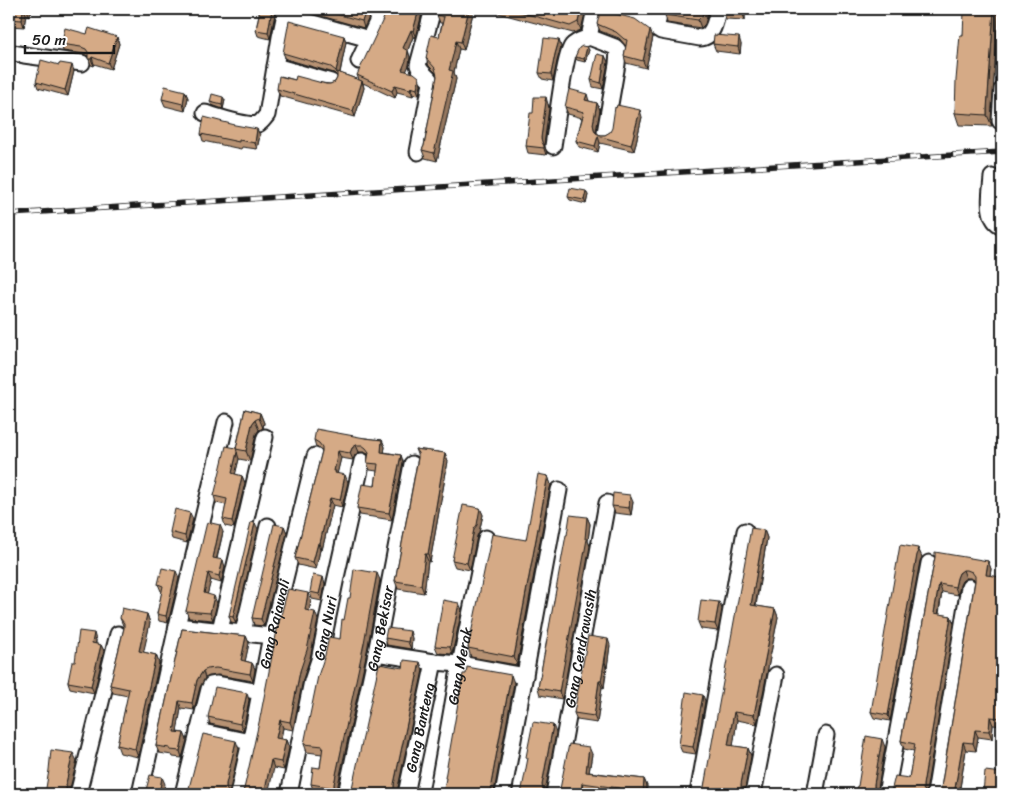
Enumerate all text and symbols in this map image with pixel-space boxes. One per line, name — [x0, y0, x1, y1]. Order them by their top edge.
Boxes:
scale bar — [25, 22, 114, 54]
text: 50 m — [32, 27, 67, 53]
street label: Gang Rajawali — [252, 575, 298, 671]
street label: Gang Bekisar — [359, 583, 402, 674]
street label: Gang Cendrawasih — [557, 587, 604, 710]
street label: Gang Nuri — [306, 593, 345, 663]
street label: Gang Merak — [440, 624, 480, 707]
street label: Gang Banteng — [398, 680, 442, 775]

